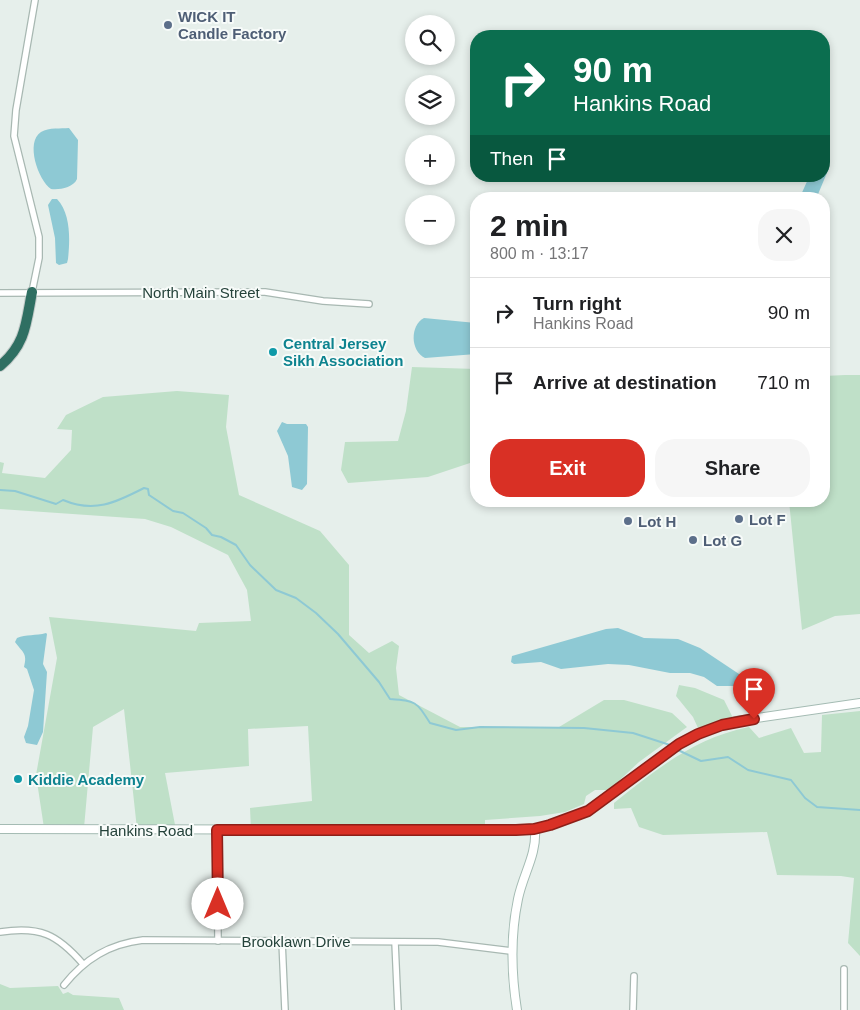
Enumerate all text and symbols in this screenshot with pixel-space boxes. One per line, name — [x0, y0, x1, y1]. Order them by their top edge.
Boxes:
place label: WICK IT Candle Factory — [178, 8, 287, 42]
map controls — [405, 15, 455, 245]
button: search — [405, 15, 455, 65]
marker: WICK IT Candle Factory — [162, 19, 174, 31]
icon: right — [490, 50, 555, 115]
text: 90 m — [573, 50, 653, 89]
button: layers — [405, 75, 455, 125]
text: Hankins Road — [573, 91, 711, 116]
button: + — [405, 135, 455, 185]
icon: arrive — [543, 145, 571, 173]
text: Then — [490, 148, 533, 169]
button: − — [405, 195, 455, 245]
text: 2 min — [490, 209, 568, 242]
button: close — [758, 209, 810, 261]
text: 800 m · 13:17 — [490, 245, 589, 262]
street label: North Main Street — [142, 284, 261, 301]
text: Turn right — [533, 293, 621, 314]
icon: right — [490, 299, 518, 327]
text: 90 m — [768, 302, 810, 323]
text: Hankins Road — [533, 315, 634, 332]
place label: Central Jersey Sikh Association — [283, 335, 403, 369]
marker: Central Jersey Sikh Association — [267, 346, 279, 358]
icon: arrive — [490, 369, 518, 397]
text: Arrive at destination — [533, 372, 717, 393]
text: 710 m — [757, 372, 810, 393]
button: Exit — [490, 439, 645, 497]
button: Share — [655, 439, 810, 497]
place label: Lot F — [749, 511, 786, 528]
place label: Lot H — [638, 513, 676, 530]
marker: Lot F — [733, 513, 745, 525]
marker: Lot H — [622, 515, 634, 527]
place label: Lot G — [703, 532, 742, 549]
marker: Lot G — [687, 534, 699, 546]
pin — [733, 668, 775, 719]
icon: arrive — [740, 675, 768, 703]
place label: Kiddie Academy — [28, 771, 145, 788]
marker: Kiddie Academy — [12, 773, 24, 785]
street label: Hankins Road — [99, 822, 193, 839]
position arrow — [191, 877, 243, 929]
street label: Brooklawn Drive — [241, 933, 351, 950]

